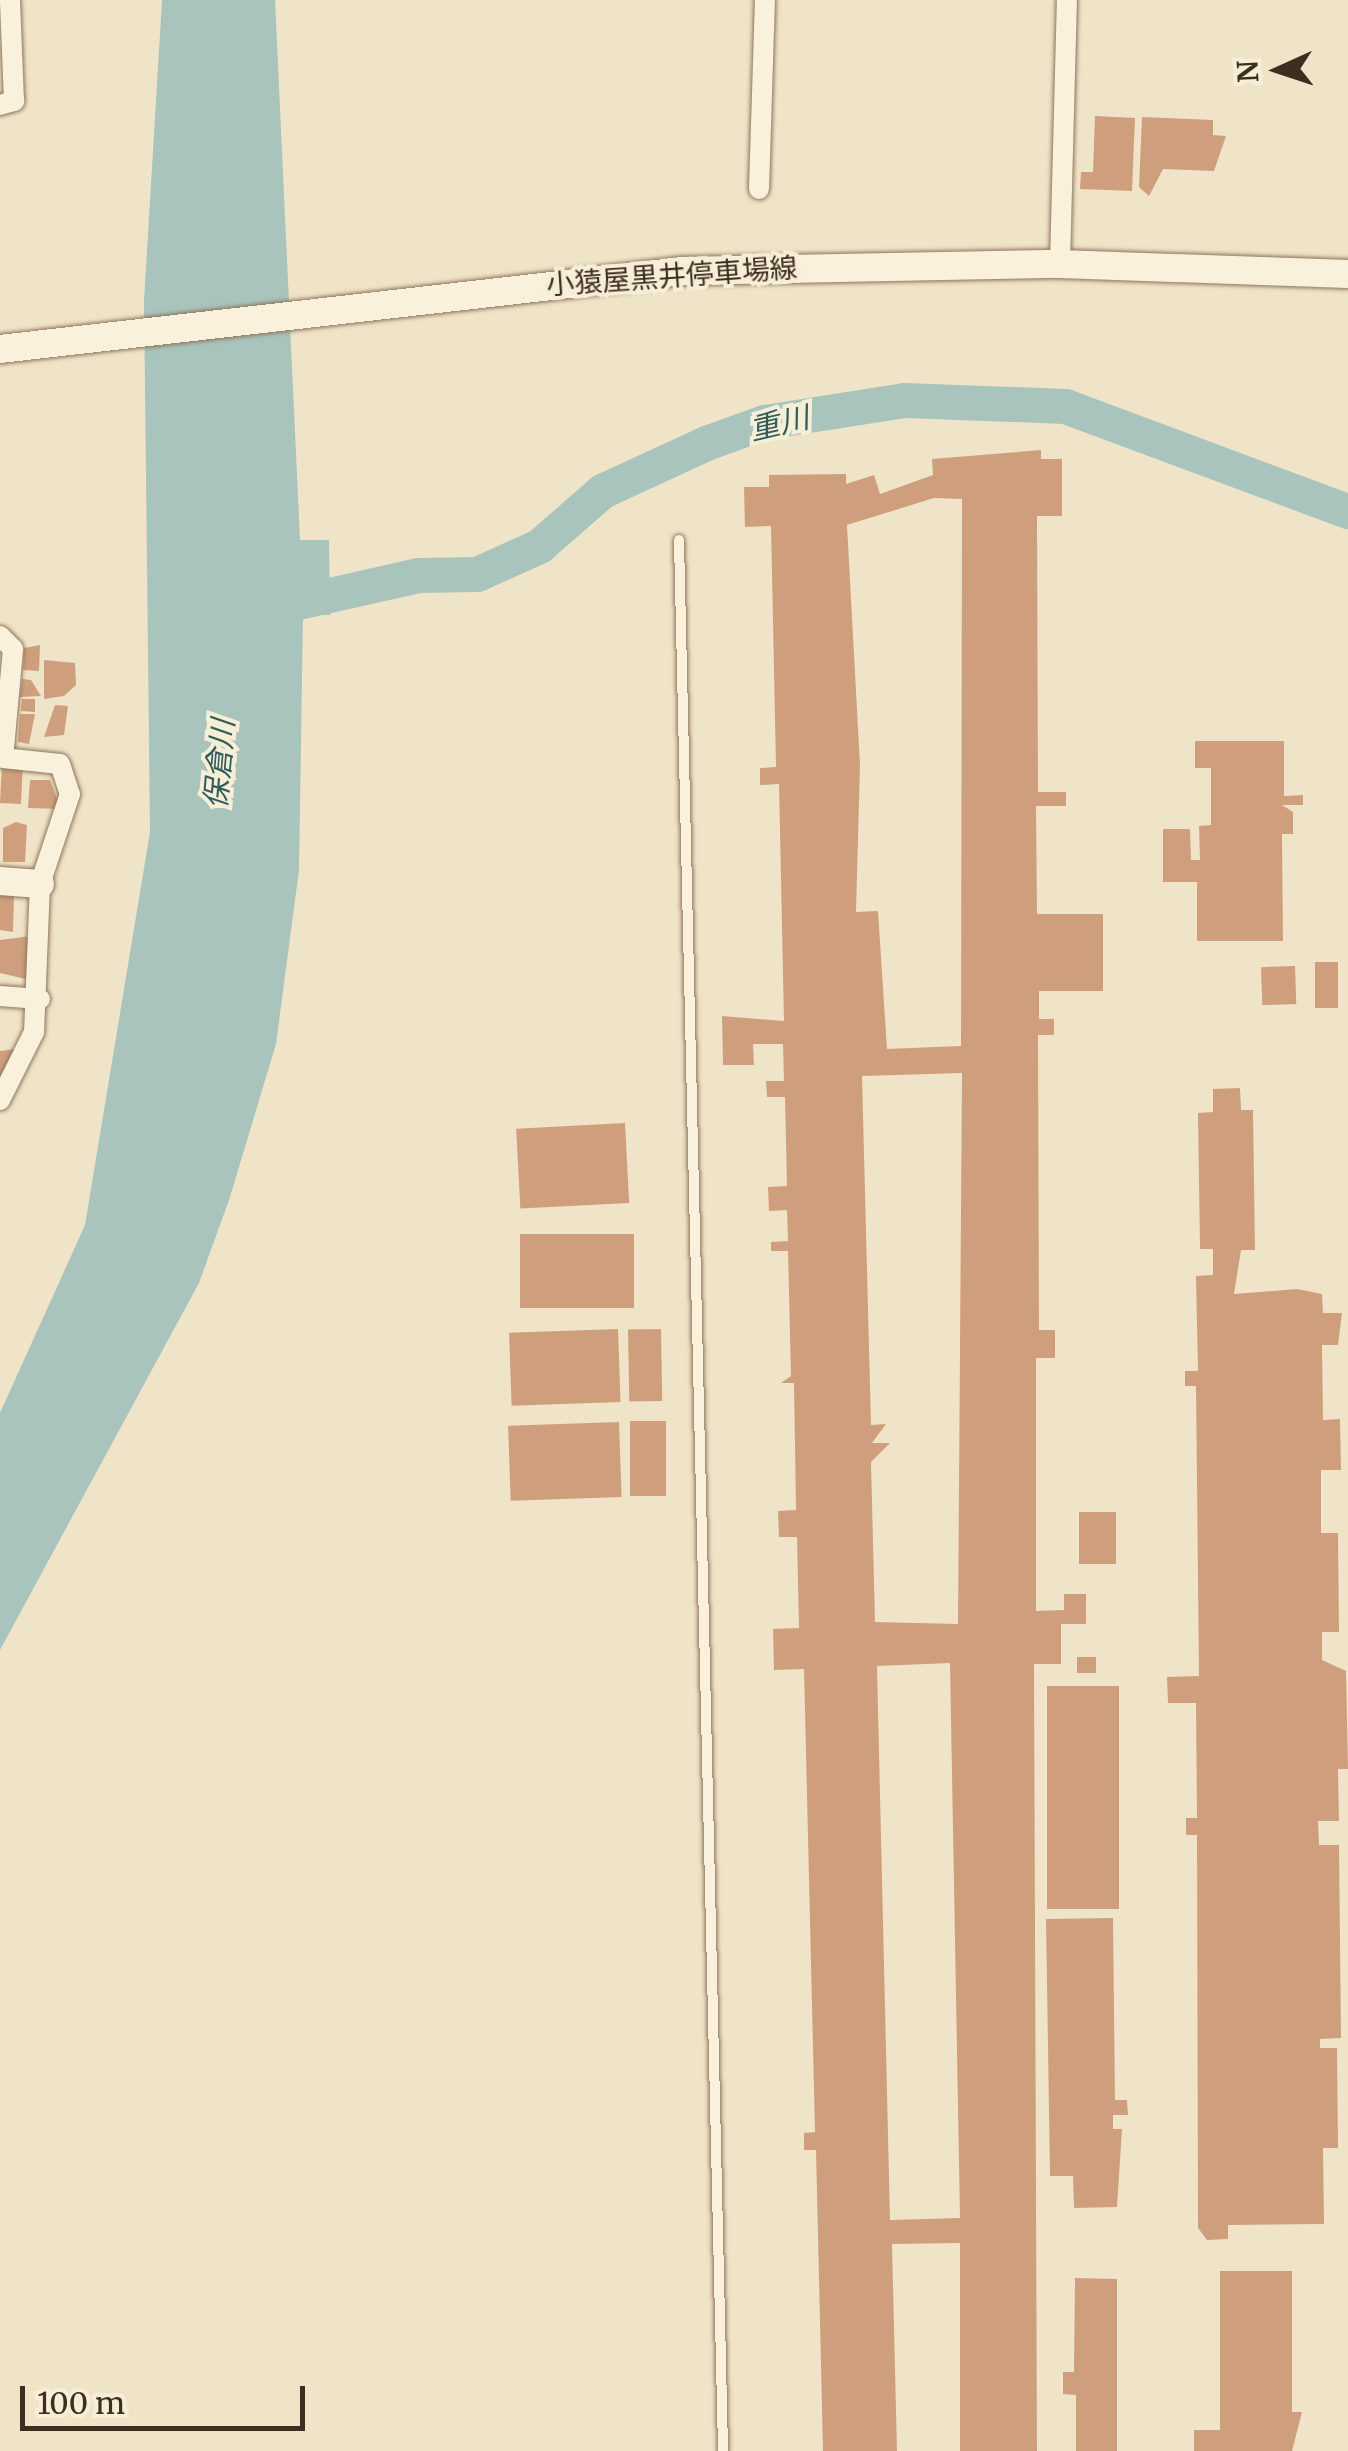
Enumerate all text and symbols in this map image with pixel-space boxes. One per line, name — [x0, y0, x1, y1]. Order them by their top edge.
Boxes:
north arrow — [1228, 20, 1328, 120]
text: N — [1229, 60, 1267, 84]
street label: 小猿屋黒井停車場線 — [545, 250, 799, 302]
water label: 重川 — [746, 399, 812, 447]
water label: 保倉川 — [197, 718, 241, 810]
scale bar — [25, 2366, 310, 2428]
text: 100 m — [37, 2384, 125, 2422]

